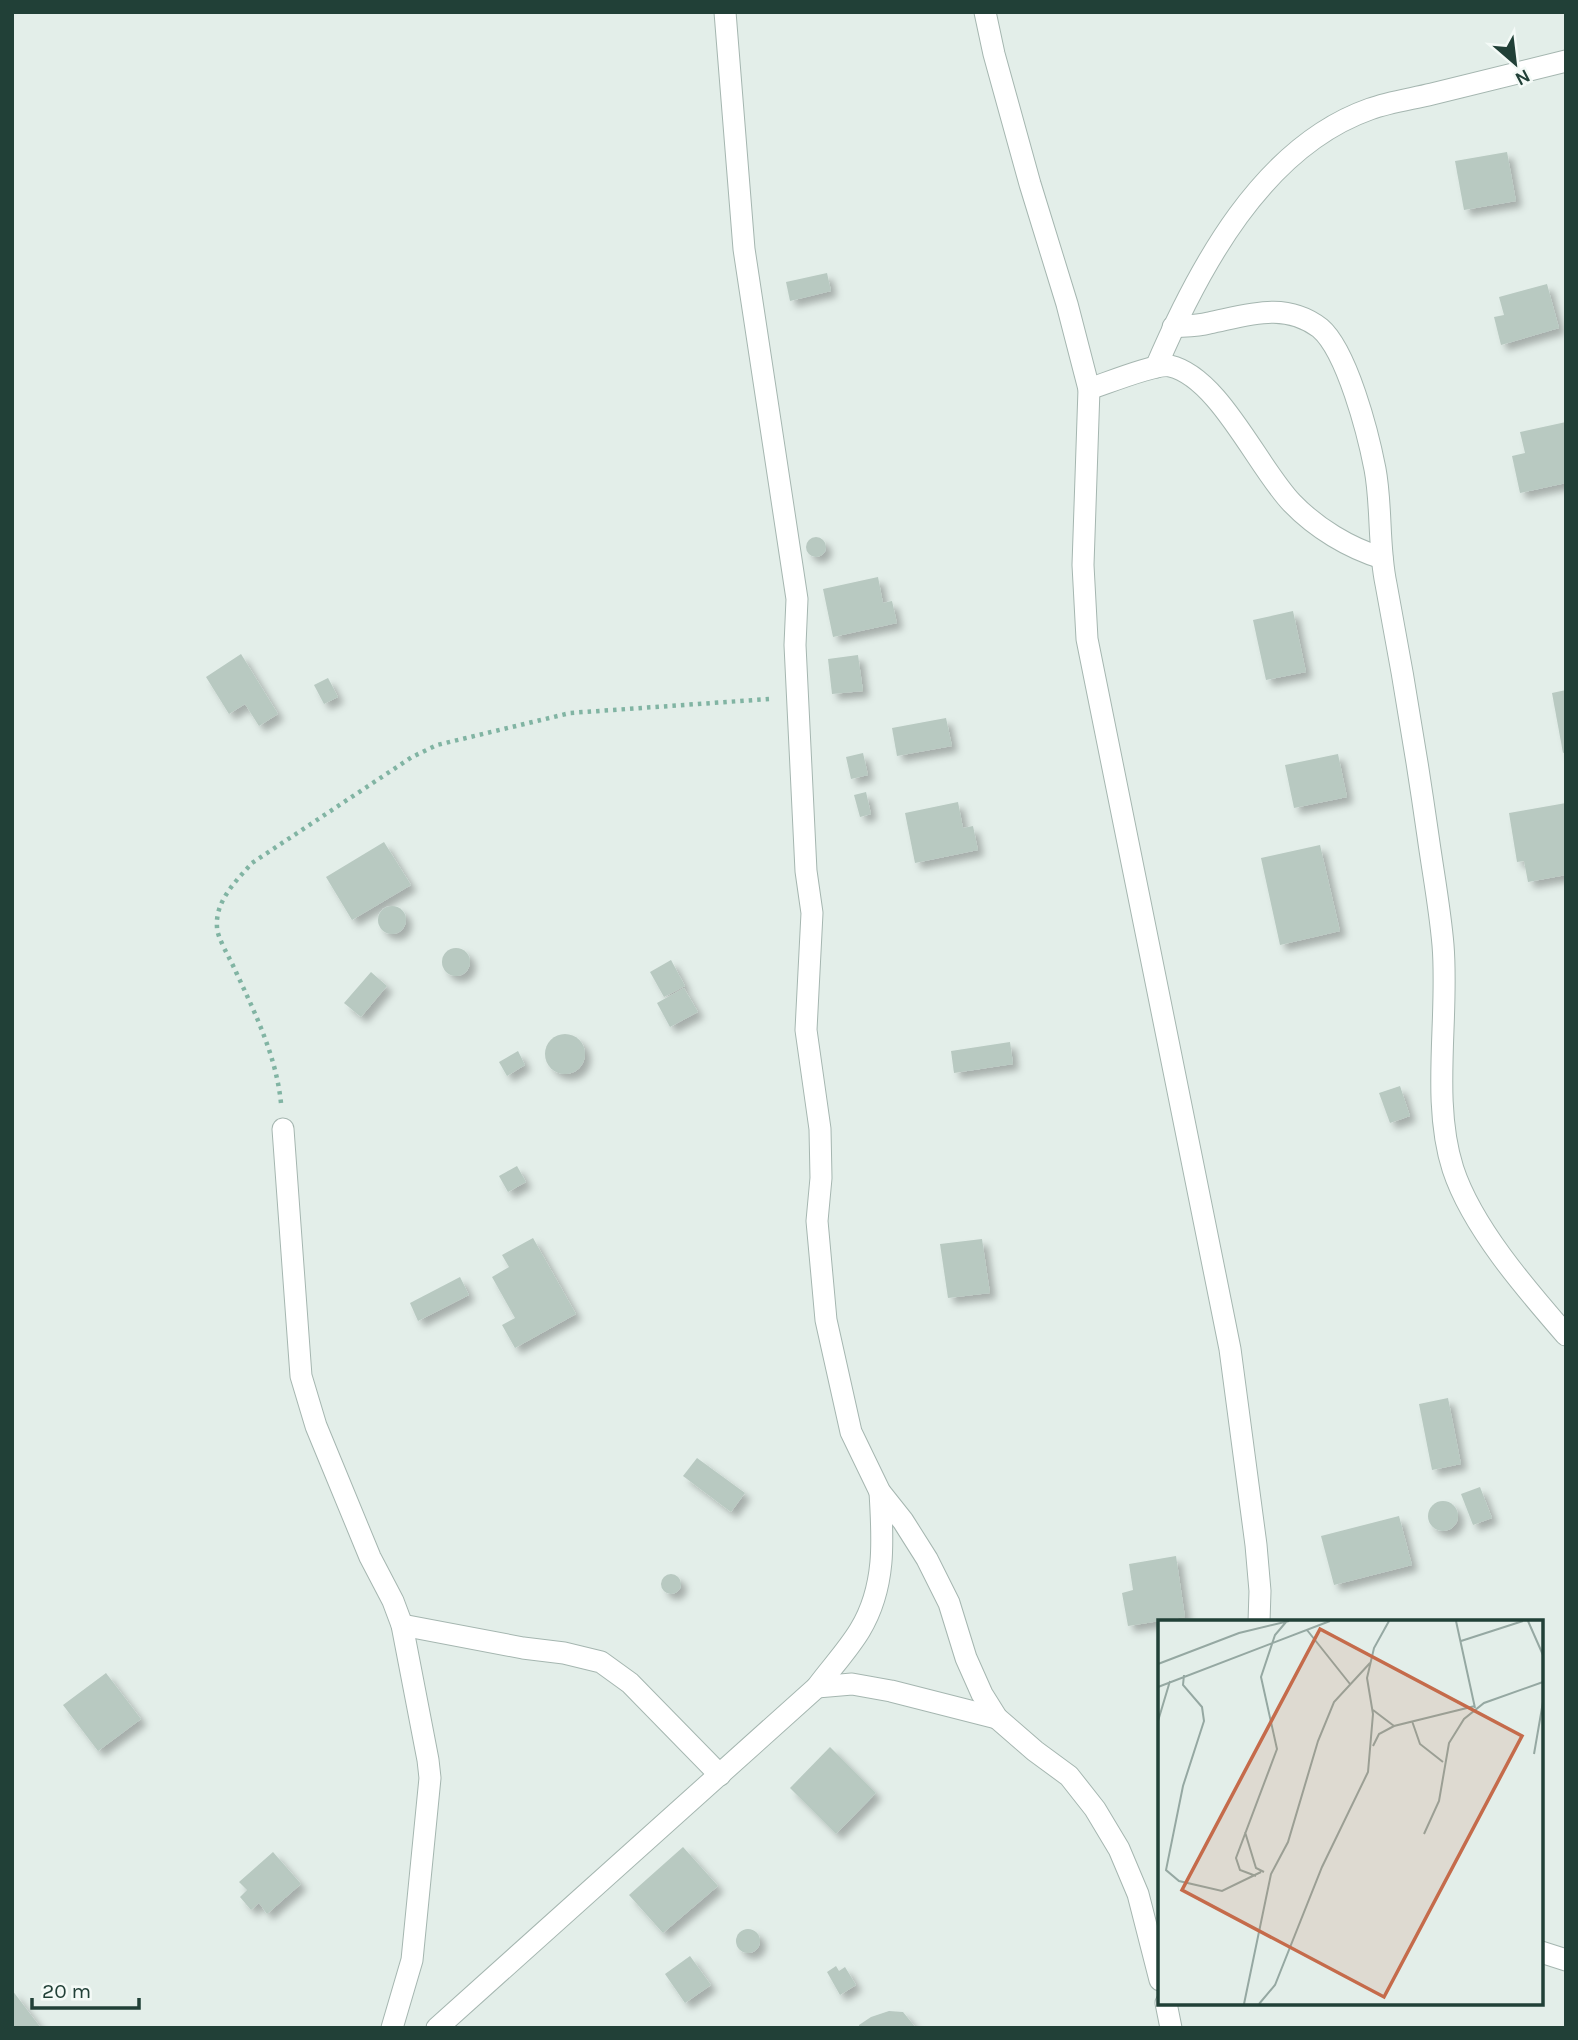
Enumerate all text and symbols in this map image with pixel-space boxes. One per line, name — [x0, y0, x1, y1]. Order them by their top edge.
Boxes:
north arrow — [1480, 28, 1550, 98]
text: N — [1511, 64, 1534, 90]
inset map — [1158, 1620, 1543, 2005]
scale bar — [32, 1966, 138, 2010]
text: 20 m — [42, 1979, 91, 2003]

